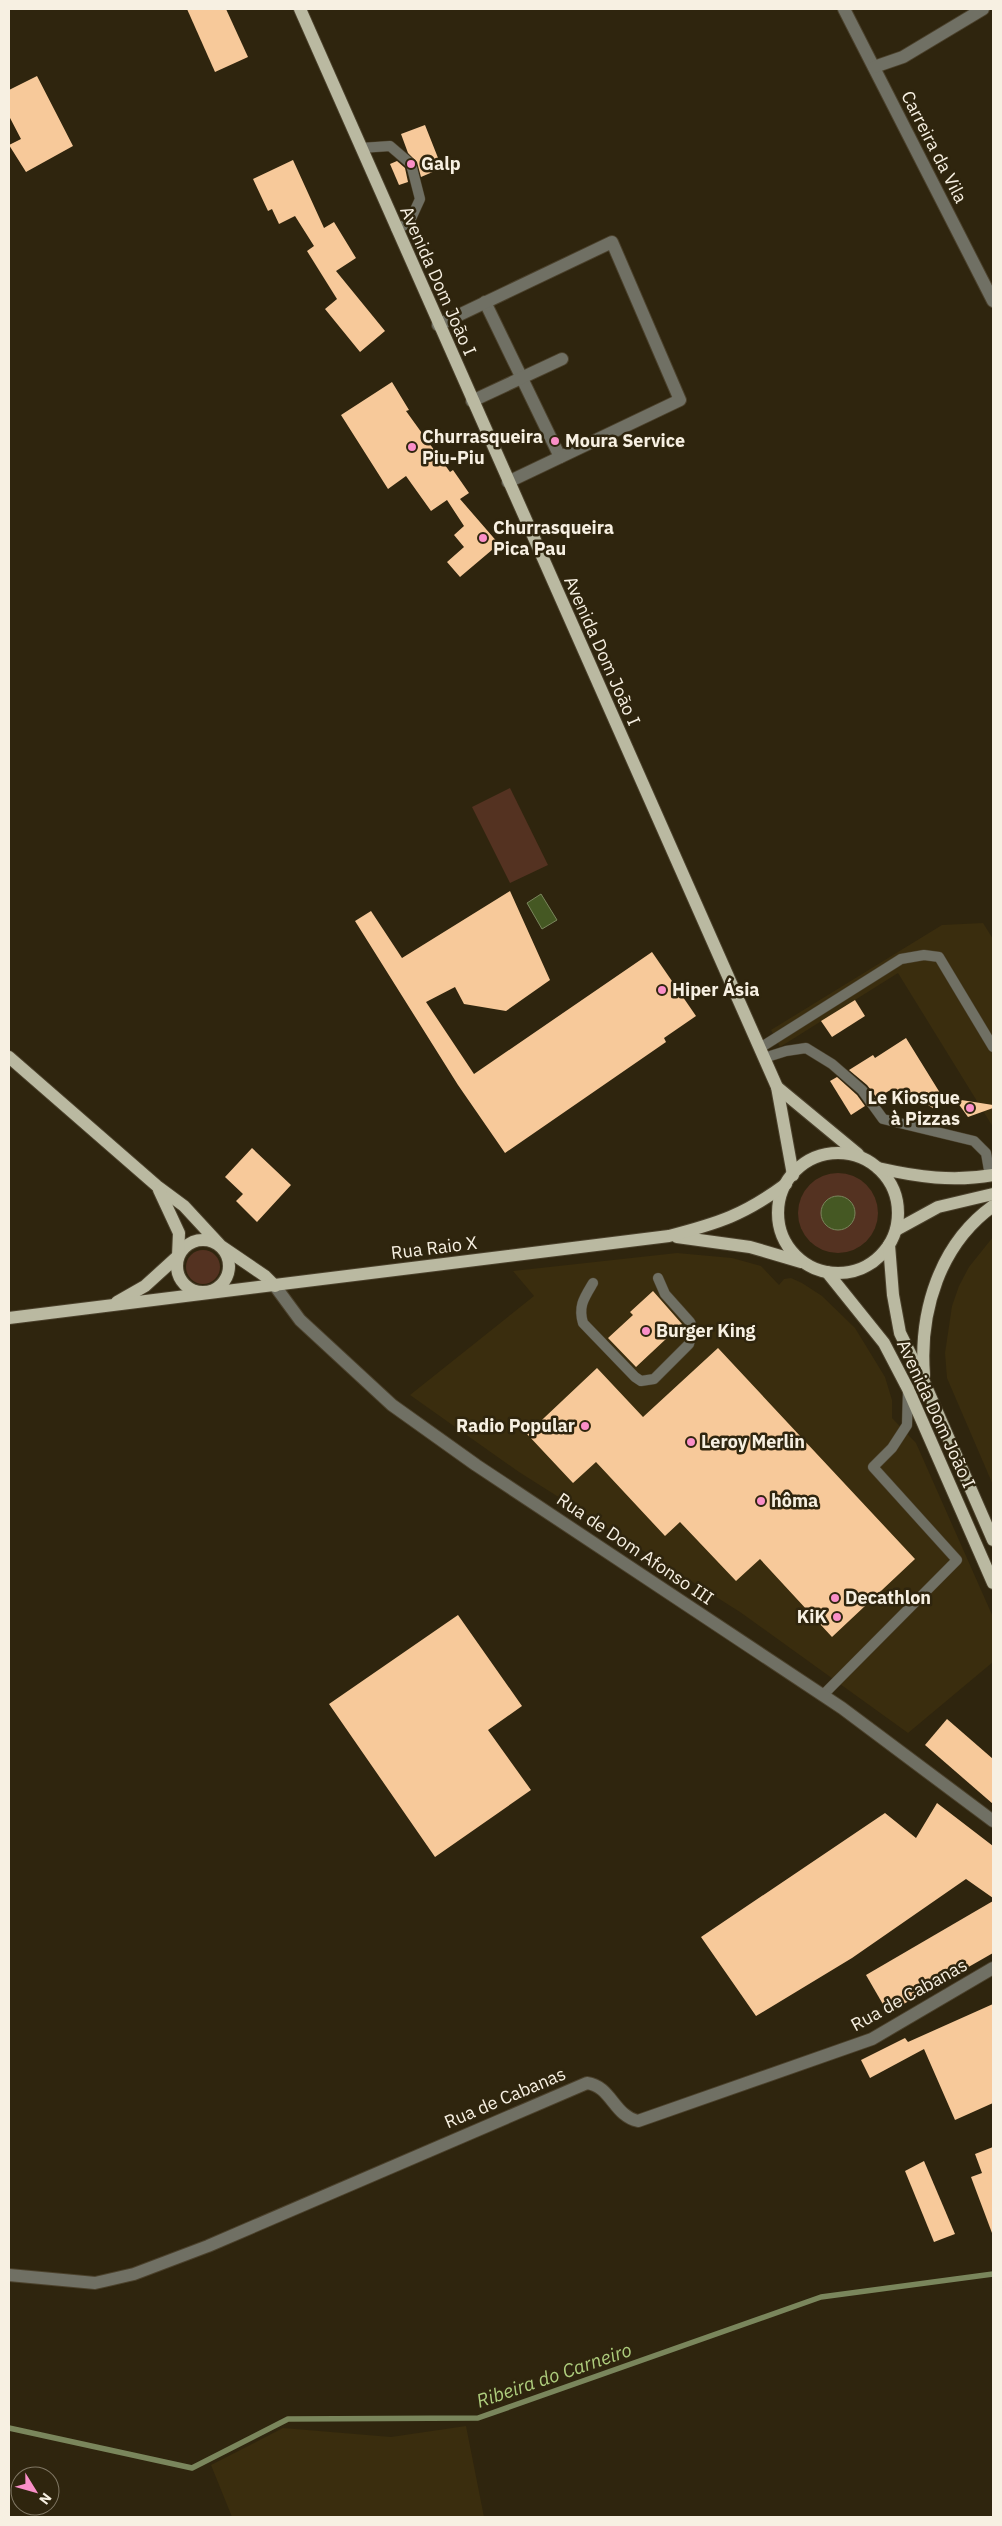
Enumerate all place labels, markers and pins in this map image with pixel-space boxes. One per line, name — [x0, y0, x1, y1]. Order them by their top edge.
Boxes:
place label: Galp — [421, 152, 461, 175]
marker: Galp — [405, 158, 417, 170]
place label: Churrasqueira Piu-Piu — [422, 425, 543, 469]
place label: Moura Service — [565, 429, 685, 452]
marker: Moura Service — [549, 435, 561, 447]
marker: Churrasqueira Piu-Piu — [406, 441, 418, 453]
place label: Churrasqueira Pica Pau — [493, 516, 614, 560]
marker: Churrasqueira Pica Pau — [477, 532, 489, 544]
place label: Hiper Ásia — [672, 977, 760, 1001]
marker: Hiper Ásia — [656, 984, 668, 996]
place label: Le Kiosque à Pizzas — [868, 1086, 960, 1130]
marker: Le Kiosque à Pizzas — [964, 1102, 976, 1114]
place label: Burger King — [656, 1319, 756, 1342]
marker: Burger King — [640, 1325, 652, 1337]
place label: Radio Popular — [456, 1414, 575, 1437]
marker: Radio Popular — [579, 1420, 591, 1432]
place label: Leroy Merlin — [701, 1430, 805, 1453]
marker: Leroy Merlin — [685, 1436, 697, 1448]
place label: hôma — [771, 1489, 818, 1512]
marker: hôma — [755, 1495, 767, 1507]
place label: Decathlon — [845, 1586, 931, 1609]
marker: Decathlon — [829, 1592, 841, 1604]
place label: KiK — [797, 1605, 827, 1628]
marker: KiK — [831, 1611, 843, 1623]

